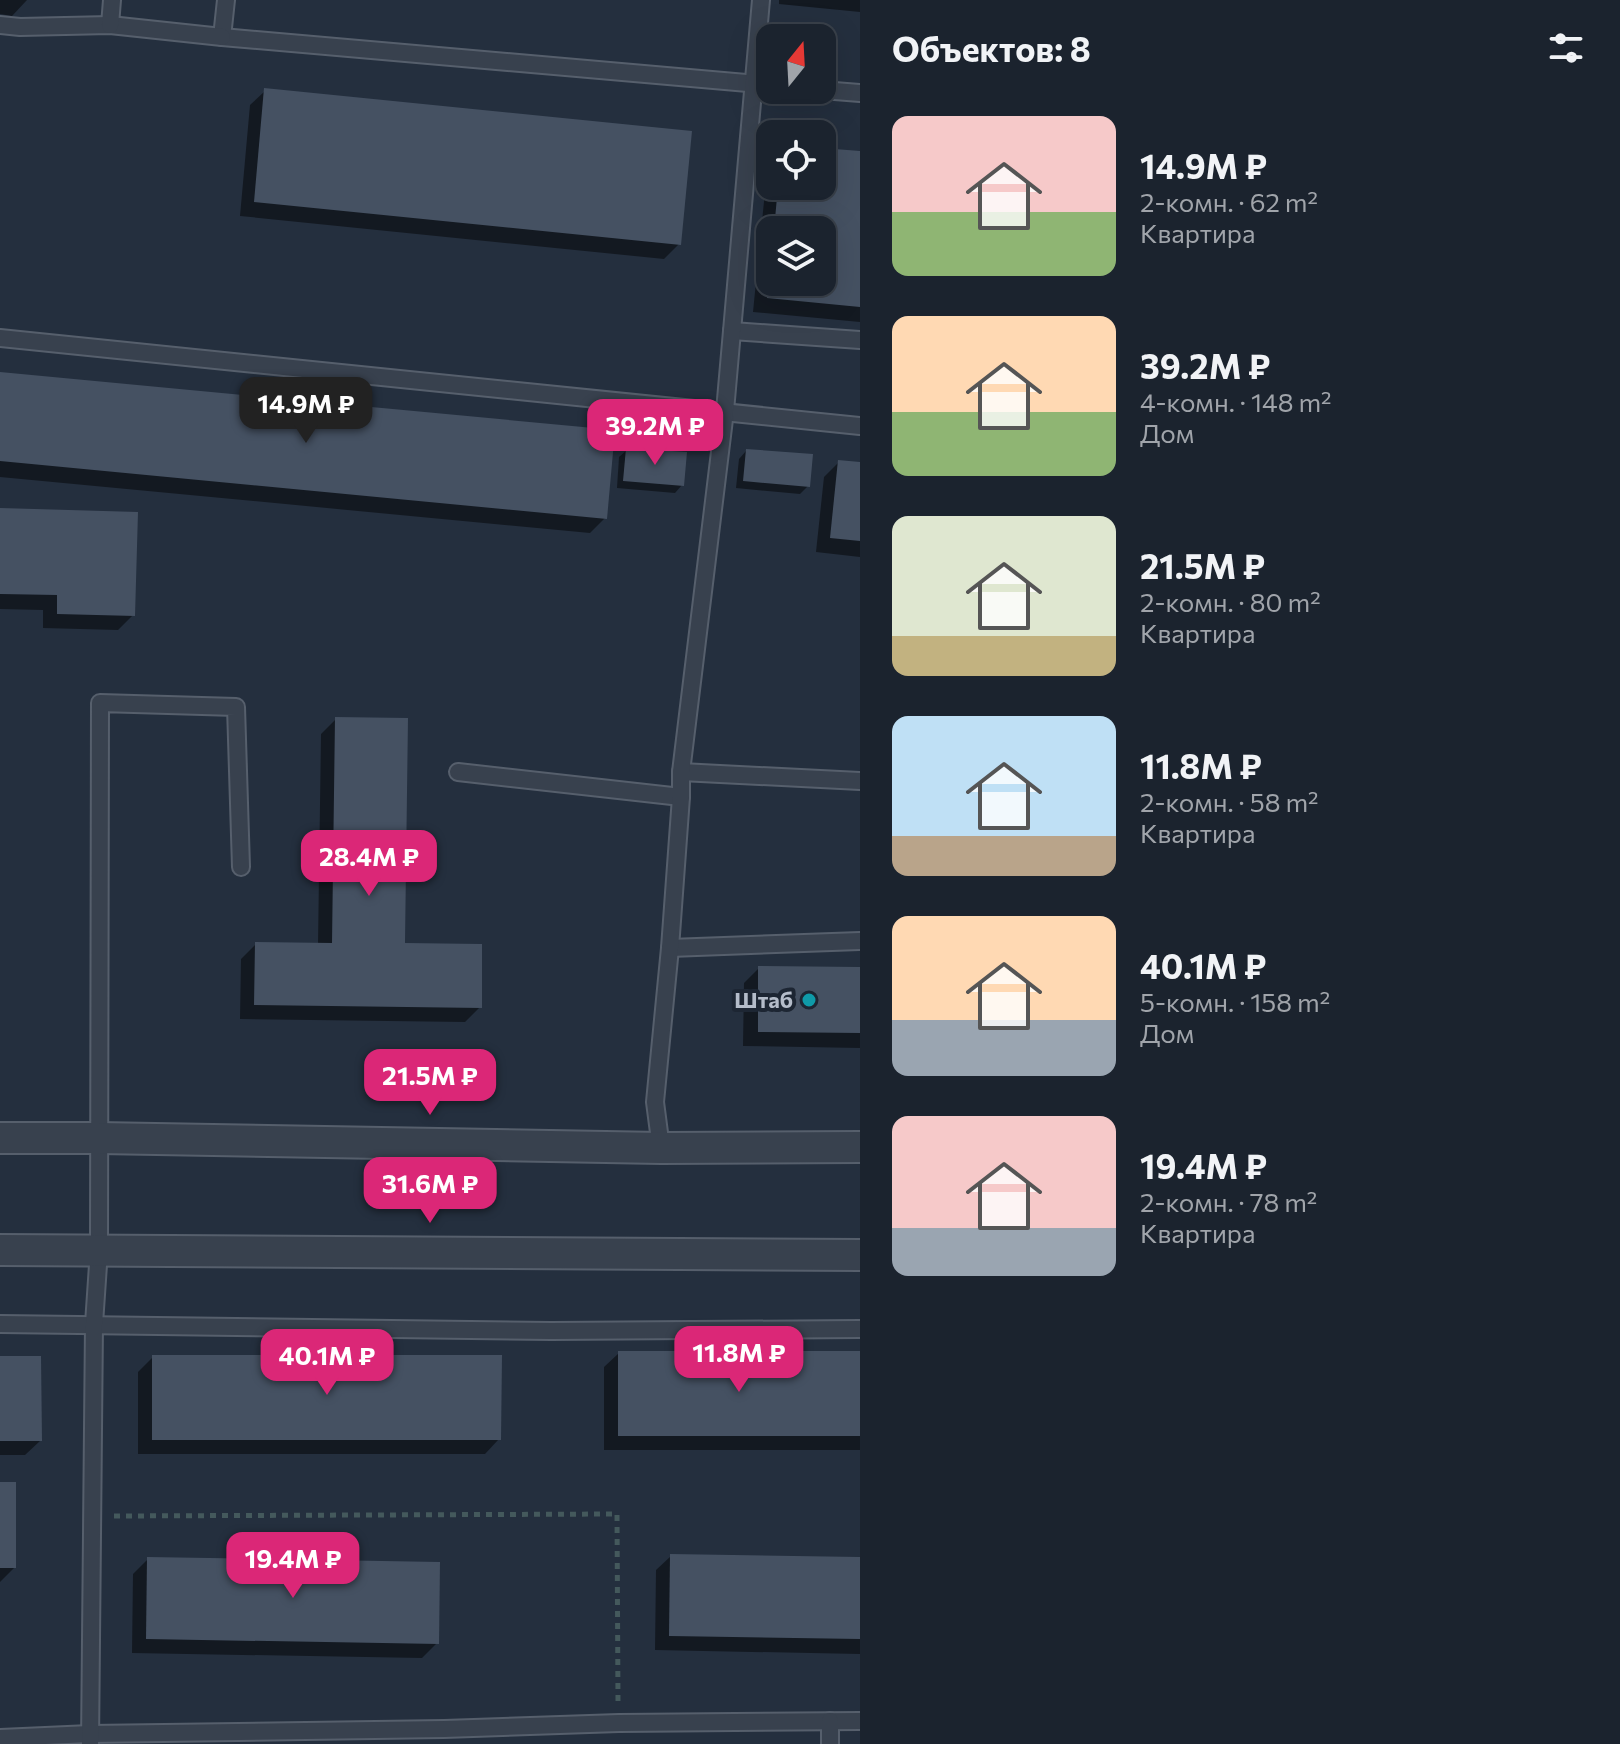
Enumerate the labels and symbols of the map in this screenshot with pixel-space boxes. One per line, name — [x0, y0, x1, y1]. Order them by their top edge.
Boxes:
north arrow — [756, 24, 836, 104]
pin: 14.9M ₽ — [232, 377, 380, 445]
pin: 39.2M ₽ — [581, 399, 729, 467]
pin: 28.4M ₽ — [295, 830, 443, 898]
place label: Штаб — [734, 986, 793, 1013]
marker: Штаб — [800, 991, 818, 1009]
pin: 21.5M ₽ — [356, 1049, 504, 1117]
pin: 31.6M ₽ — [356, 1157, 504, 1225]
pin: 11.8M ₽ — [665, 1326, 813, 1394]
pin: 40.1M ₽ — [253, 1329, 401, 1397]
pin: 19.4M ₽ — [219, 1532, 367, 1600]

